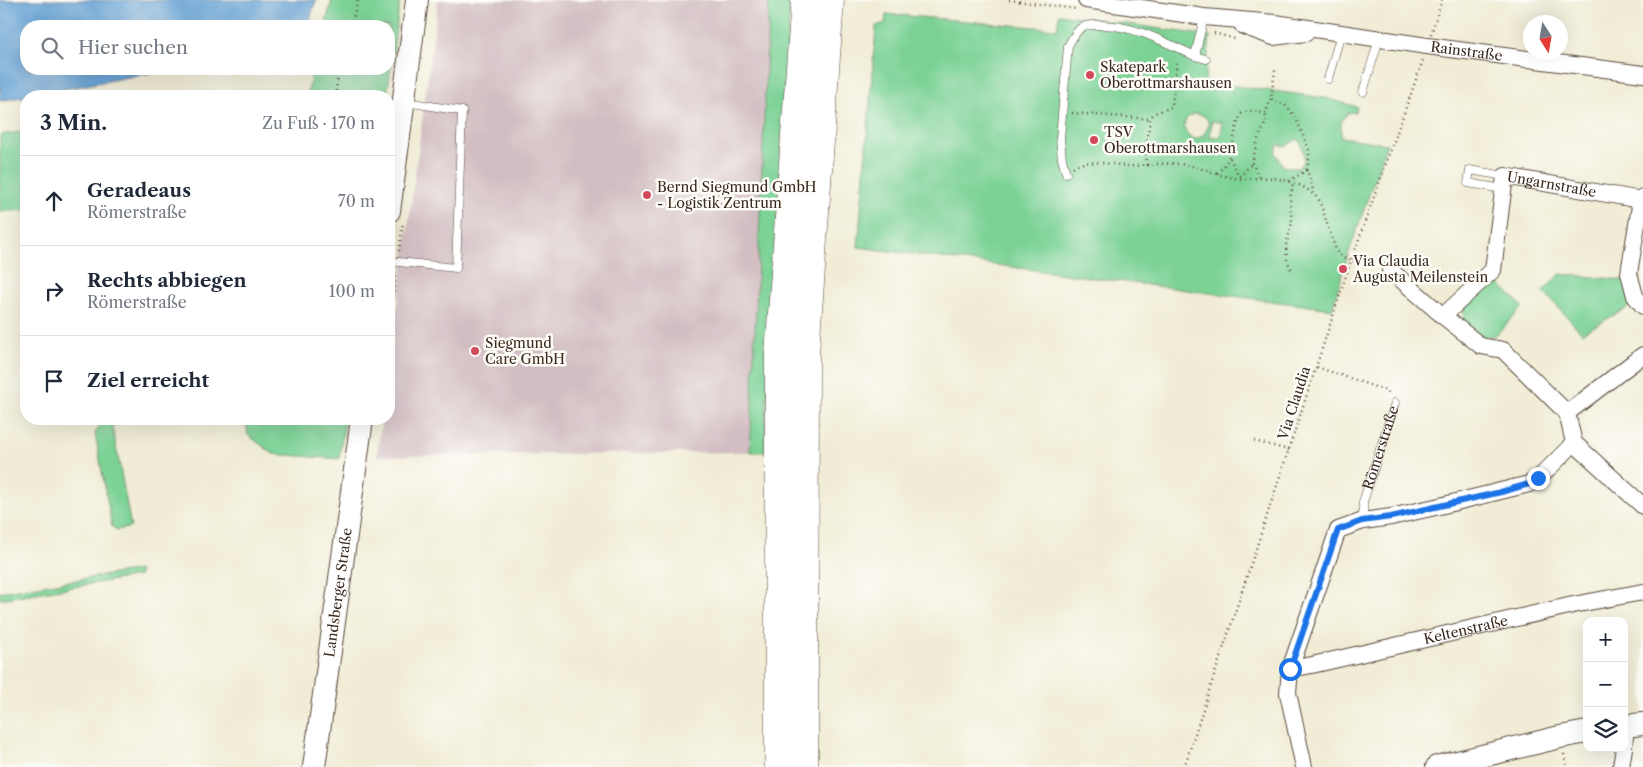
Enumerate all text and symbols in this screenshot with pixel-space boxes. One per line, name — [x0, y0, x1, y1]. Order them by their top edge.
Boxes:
north arrow — [1523, 15, 1568, 60]
search box — [20, 20, 395, 75]
icon: search — [38, 34, 66, 62]
text: Hier suchen — [78, 36, 188, 59]
street label: Rainstraße — [1429, 38, 1504, 65]
place label: Skatepark Oberottmarshausen — [1100, 58, 1232, 92]
marker: Skatepark Oberottmarshausen — [1084, 69, 1096, 81]
text: 3 Min. — [40, 110, 107, 135]
text: Zu Fuß · 170 m — [262, 113, 375, 133]
place label: TSV Oberottmarshausen — [1104, 123, 1236, 157]
marker: TSV Oberottmarshausen — [1088, 134, 1100, 146]
street label: Ungarnstraße — [1505, 168, 1598, 201]
place label: Bernd Siegmund GmbH - Logistik Zentrum — [657, 178, 817, 212]
text: Geradeaus — [87, 179, 191, 202]
icon: ahead — [40, 187, 68, 215]
marker: Bernd Siegmund GmbH - Logistik Zentrum — [641, 189, 653, 201]
text: 70 m — [338, 191, 375, 211]
text: Römerstraße — [87, 202, 187, 222]
place label: Via Claudia Augusta Meilenstein — [1352, 252, 1488, 286]
marker: Via Claudia Augusta Meilenstein — [1337, 263, 1349, 275]
text: Rechts abbiegen — [87, 269, 247, 292]
icon: right — [40, 277, 68, 305]
text: 100 m — [329, 281, 375, 301]
text: Römerstraße — [87, 292, 187, 312]
place label: Siegmund Care GmbH — [485, 334, 565, 368]
marker: Siegmund Care GmbH — [469, 345, 481, 357]
street label: Via Claudia — [1273, 363, 1315, 443]
icon: arrive — [40, 367, 68, 395]
text: Ziel erreicht — [87, 369, 209, 392]
street label: Römerstraße — [1359, 403, 1403, 492]
route end — [1527, 467, 1550, 490]
street label: Landsberger Straße — [320, 526, 356, 659]
street label: Keltenstraße — [1422, 611, 1510, 648]
map controls — [1583, 617, 1628, 752]
button: + — [1583, 617, 1628, 662]
route start — [1279, 658, 1302, 681]
button: − — [1583, 662, 1628, 707]
button: layers — [1583, 707, 1628, 752]

